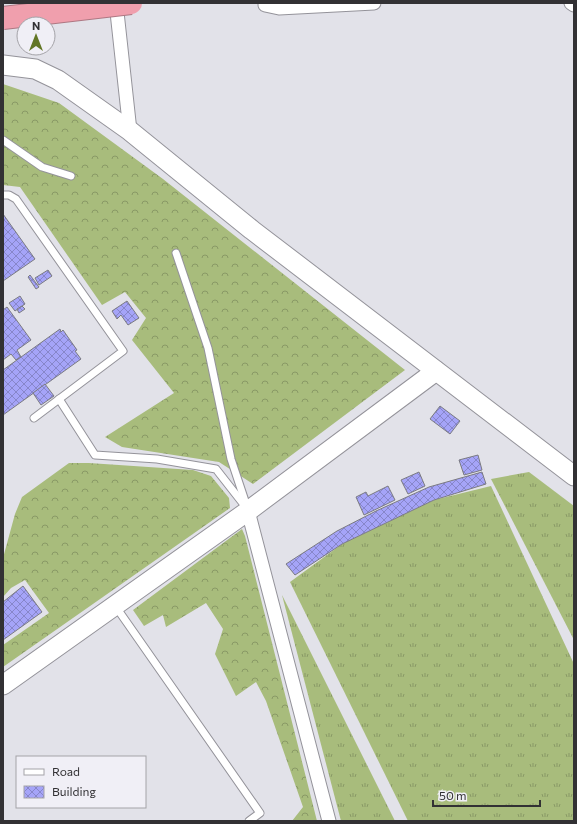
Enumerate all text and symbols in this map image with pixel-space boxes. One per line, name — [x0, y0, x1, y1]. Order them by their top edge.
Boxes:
north arrow — [16, 16, 56, 56]
text: N — [32, 19, 40, 32]
legend — [16, 756, 146, 808]
text: Road — [52, 764, 80, 778]
scale bar — [433, 782, 540, 808]
text: Building — [52, 784, 96, 798]
text: 50 m — [439, 788, 467, 802]

